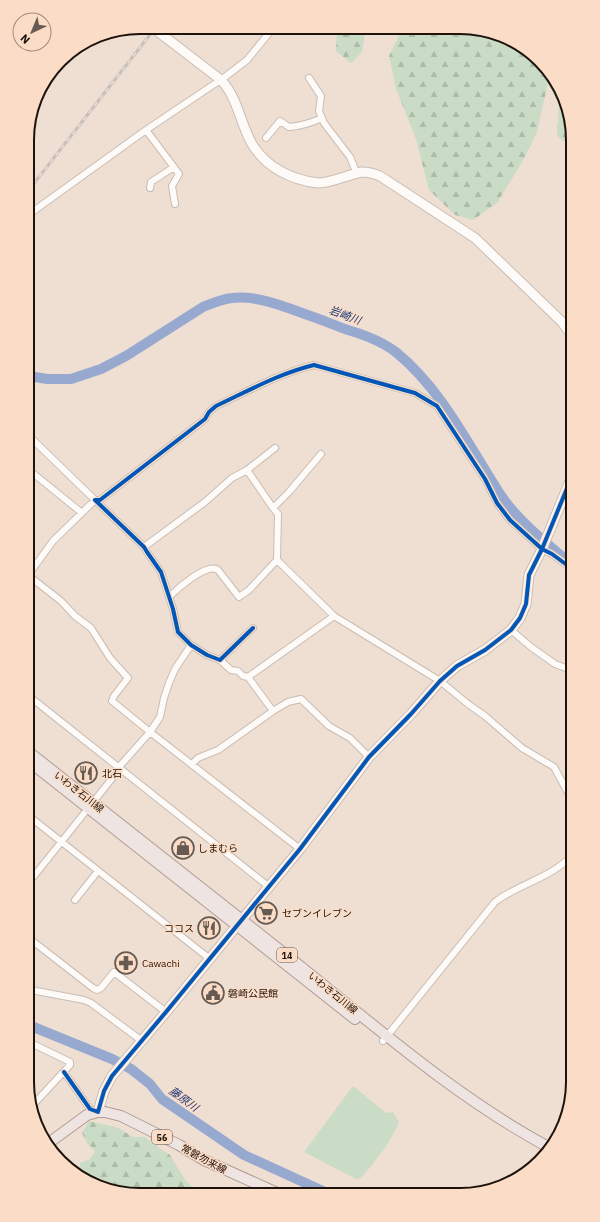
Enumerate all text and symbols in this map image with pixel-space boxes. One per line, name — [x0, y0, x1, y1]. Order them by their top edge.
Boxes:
north arrow — [12, 12, 52, 52]
text: N — [17, 31, 33, 47]
water label: 岩崎川 — [327, 303, 364, 328]
restaurant icon: 北石 — [73, 760, 99, 786]
place label: 北石 — [102, 767, 122, 780]
street label: いわき石川線 — [51, 768, 107, 816]
shop icon: しまむら — [170, 835, 196, 861]
place label: しまむら — [198, 842, 238, 855]
supermarket icon: セブンイレブン — [253, 900, 279, 926]
place label: セブンイレブン — [282, 907, 352, 920]
restaurant icon: ココス — [196, 915, 222, 941]
place label: ココス — [164, 922, 194, 935]
road number: 14 — [277, 948, 297, 962]
pharmacy icon: Cawachi — [113, 950, 139, 976]
place label: Cawachi — [142, 957, 180, 970]
street label: いわき石川線 — [306, 969, 360, 1017]
public building icon: 磐崎公民館 — [200, 980, 226, 1006]
place label: 磐崎公民館 — [228, 987, 278, 1000]
water label: 藤原川 — [167, 1084, 202, 1115]
road number: 56 — [152, 1130, 172, 1144]
street label: 常磐勿来線 — [179, 1142, 229, 1176]

